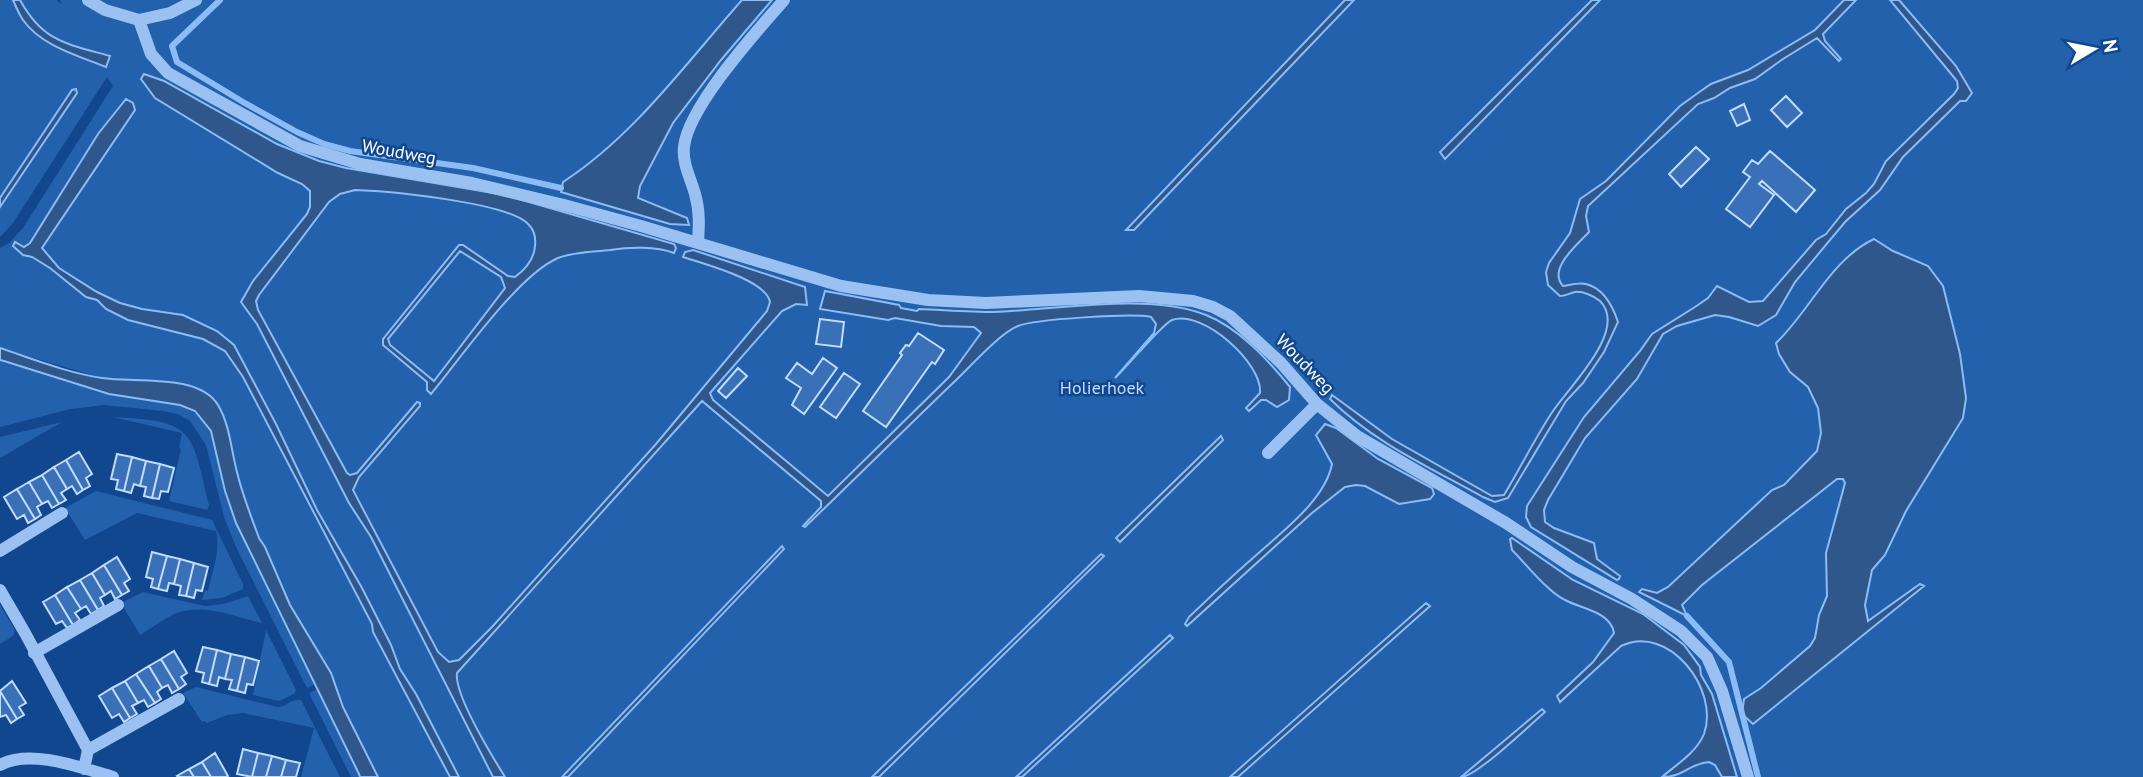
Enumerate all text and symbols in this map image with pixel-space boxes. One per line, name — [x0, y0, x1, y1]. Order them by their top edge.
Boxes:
north arrow — [2059, 14, 2129, 84]
text: N — [2098, 38, 2124, 54]
street label: Woudweg — [360, 134, 438, 169]
street label: Woudweg — [1271, 329, 1340, 399]
park label: Holierhoek — [1060, 376, 1145, 399]

